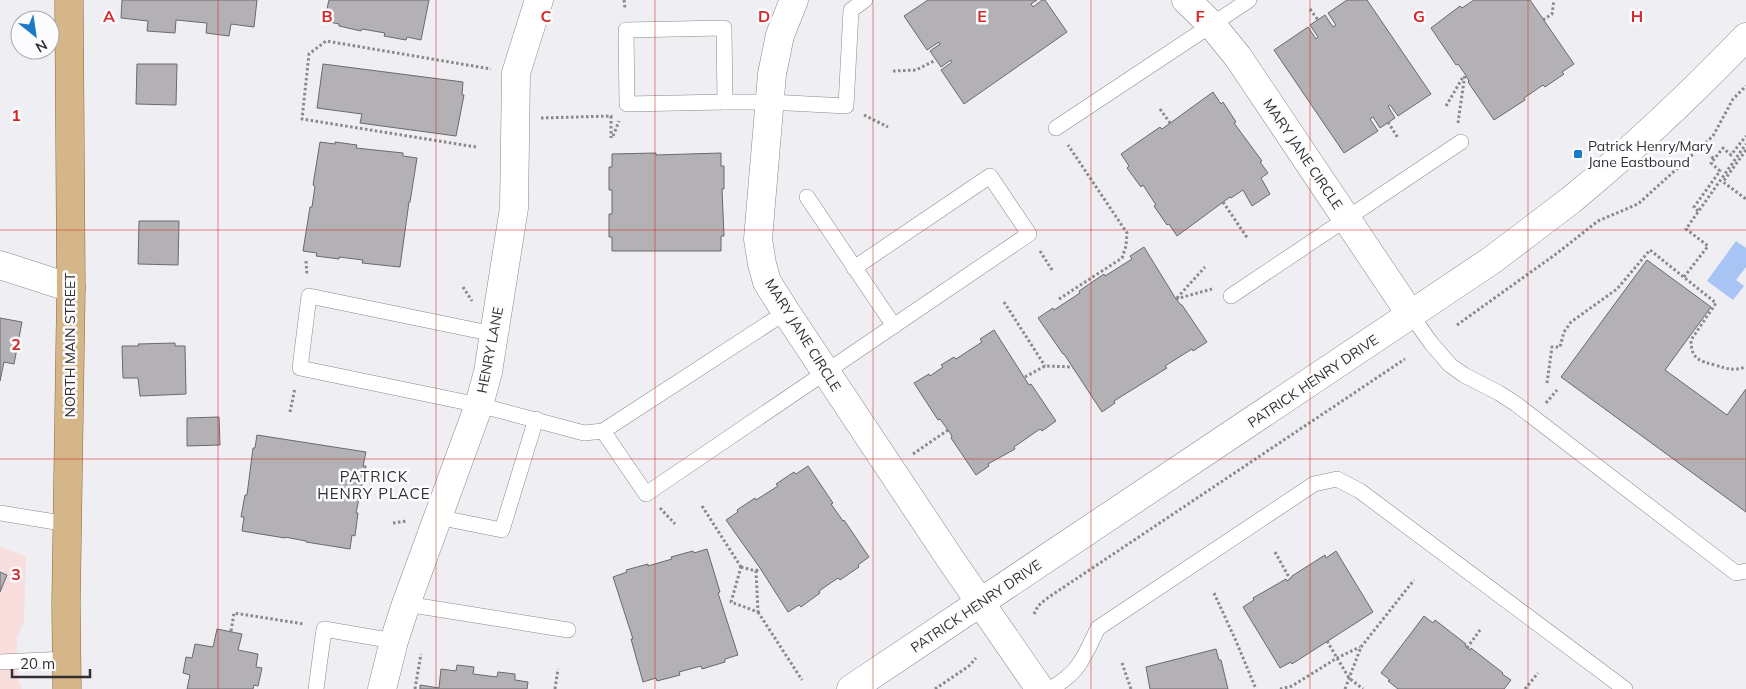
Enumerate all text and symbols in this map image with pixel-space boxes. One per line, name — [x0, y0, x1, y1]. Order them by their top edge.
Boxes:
text: A — [103, 6, 115, 26]
text: B — [321, 6, 333, 26]
text: C — [541, 6, 552, 26]
text: D — [758, 6, 770, 26]
text: E — [977, 6, 987, 26]
text: F — [1195, 6, 1205, 26]
text: G — [1413, 6, 1425, 26]
text: H — [1631, 6, 1643, 26]
north arrow — [10, 10, 60, 60]
text: N — [32, 36, 51, 57]
street label: MARY JANE CIRCLE — [1259, 95, 1347, 213]
text: 1 — [11, 105, 21, 125]
place label: Patrick Henry/Mary Jane Eastbound — [1588, 137, 1713, 171]
marker: Patrick Henry/Mary Jane Eastbound — [1572, 148, 1584, 160]
street label: NORTH MAIN STREET — [61, 272, 79, 417]
street label: MARY JANE CIRCLE — [761, 275, 845, 395]
street label: HENRY LANE — [473, 305, 507, 395]
street label: PATRICK HENRY DRIVE — [1244, 330, 1382, 432]
text: 2 — [11, 334, 21, 354]
district label: PATRICK HENRY PLACE — [317, 467, 431, 503]
street label: PATRICK HENRY DRIVE — [907, 555, 1045, 657]
text: 3 — [11, 564, 21, 584]
scale bar — [12, 646, 90, 678]
text: 20 m — [20, 654, 55, 673]

